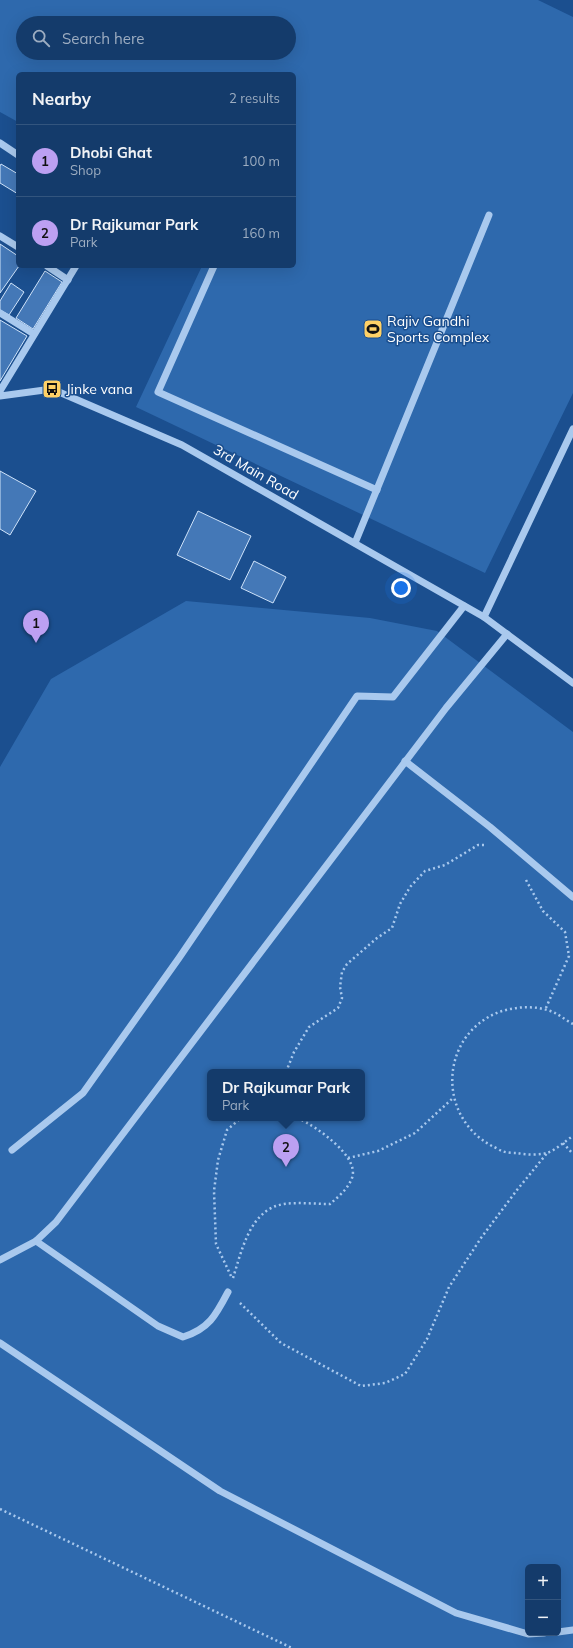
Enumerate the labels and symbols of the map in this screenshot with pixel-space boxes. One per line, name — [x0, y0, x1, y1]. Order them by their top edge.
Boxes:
place label: Rajiv Gandhi Sports Complex — [387, 312, 490, 346]
sports icon: Rajiv Gandhi Sports Complex — [362, 318, 384, 340]
bus stop icon: Jinke vana — [41, 378, 63, 400]
place label: Jinke vana — [66, 380, 133, 398]
street label: 3rd Main Road — [210, 440, 302, 504]
your location — [391, 578, 411, 598]
pin: 1 — [23, 610, 49, 643]
pin: 2 — [273, 1134, 299, 1167]

